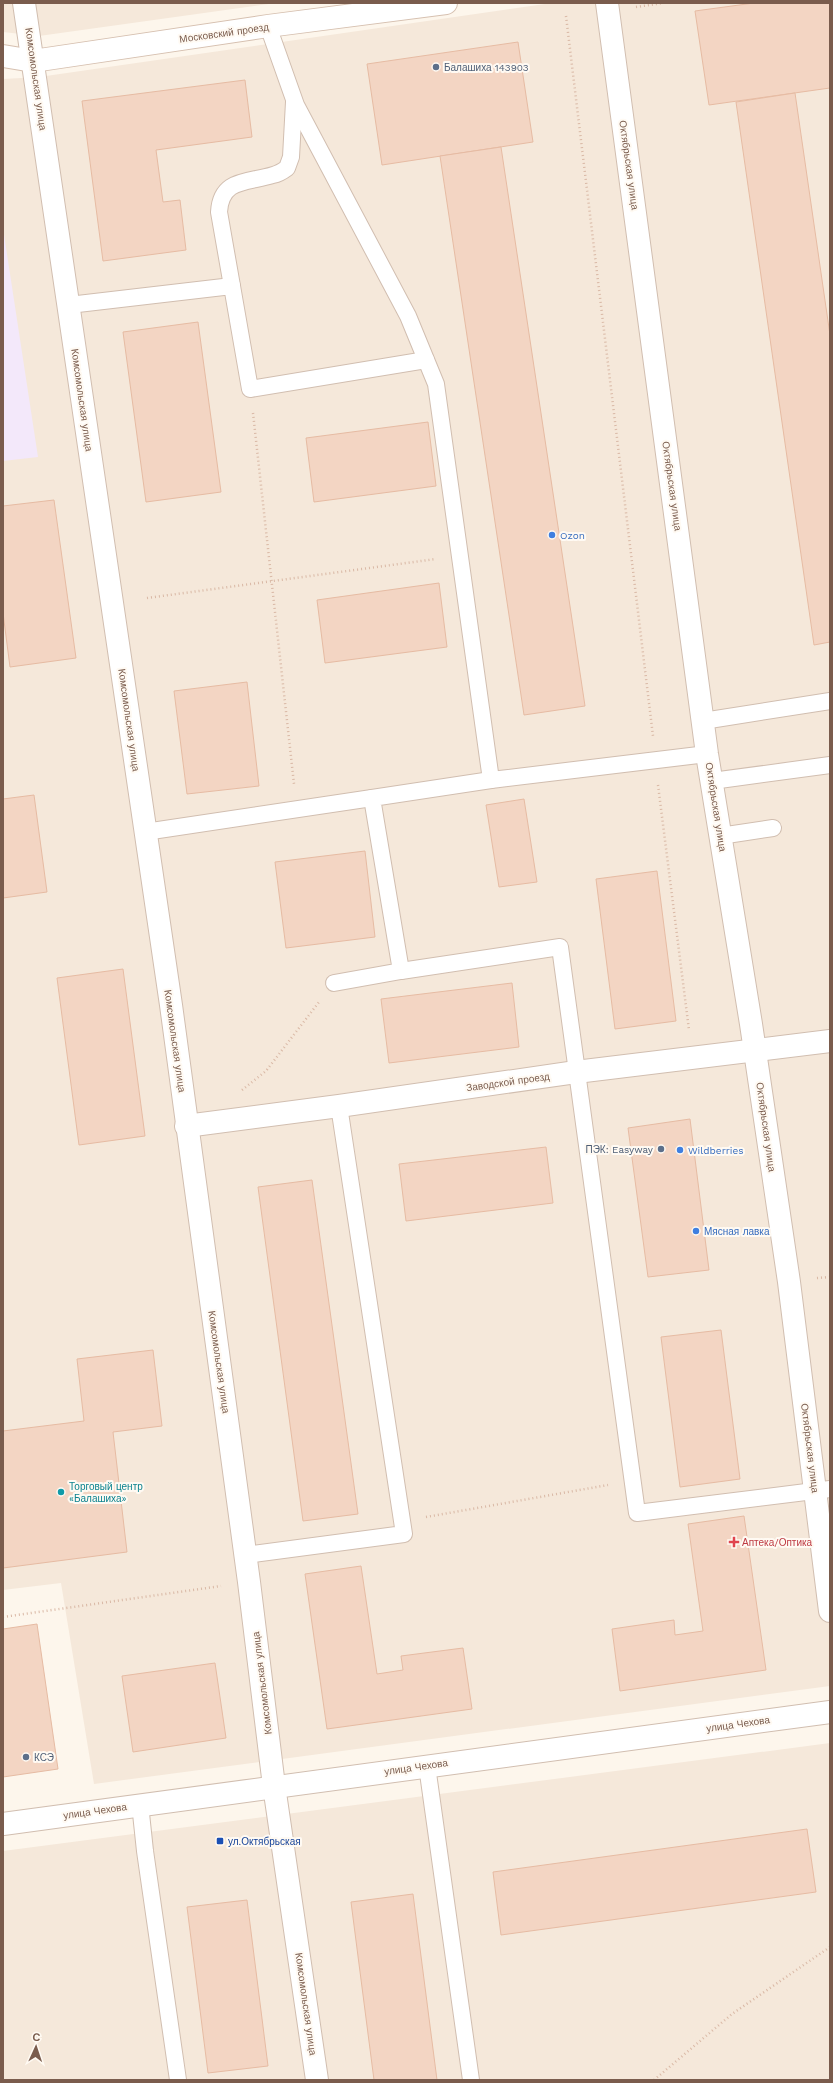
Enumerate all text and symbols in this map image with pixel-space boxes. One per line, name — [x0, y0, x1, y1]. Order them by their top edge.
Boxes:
street label: Московский проезд — [179, 21, 270, 45]
street label: Комсомольская улица — [23, 27, 49, 132]
marker: Балашиха 143903 — [431, 62, 441, 72]
place label: Балашиха 143903 — [444, 62, 529, 73]
street label: Октябрьская улица — [617, 120, 641, 211]
street label: Комсомольская улица — [69, 348, 95, 453]
street label: Октябрьская улица — [660, 441, 684, 532]
marker: Ozon — [547, 530, 557, 540]
place label: Ozon — [560, 530, 585, 541]
street label: Комсомольская улица — [116, 668, 142, 773]
street label: Октябрьская улица — [704, 762, 729, 853]
street label: Комсомольская улица — [162, 989, 188, 1094]
street label: Заводской проезд — [466, 1071, 551, 1093]
street label: Октябрьская улица — [754, 1082, 778, 1173]
place label: ПЭК: Easyway — [585, 1144, 654, 1155]
marker: ПЭК: Easyway — [656, 1144, 666, 1154]
marker: Wildberries — [675, 1145, 685, 1155]
place label: Wildberries — [688, 1145, 744, 1156]
marker: Мясная лавка — [691, 1226, 701, 1236]
place label: Мясная лавка — [704, 1226, 770, 1237]
street label: Комсомольская улица — [206, 1310, 232, 1415]
street label: Октябрьская улица — [799, 1403, 821, 1494]
place label: Торговый центр «Балашиха» — [69, 1481, 143, 1504]
marker: Торговый центр «Балашиха» — [56, 1487, 66, 1497]
marker: Аптека/Оптика — [729, 1537, 739, 1547]
place label: Аптека/Оптика — [742, 1537, 813, 1548]
street label: Комсомольская улица — [250, 1630, 274, 1735]
street label: улица Чехова — [705, 1714, 771, 1734]
marker: КСЭ — [21, 1752, 31, 1762]
place label: КСЭ — [34, 1752, 54, 1763]
street label: улица Чехова — [383, 1757, 449, 1777]
street label: улица Чехова — [62, 1801, 128, 1821]
marker: ул.Октябрьская — [215, 1836, 225, 1846]
place label: ул.Октябрьская — [228, 1836, 301, 1847]
street label: Комсомольская улица — [293, 1952, 319, 2057]
north arrow — [16, 2027, 56, 2067]
text: С — [32, 2031, 41, 2044]

